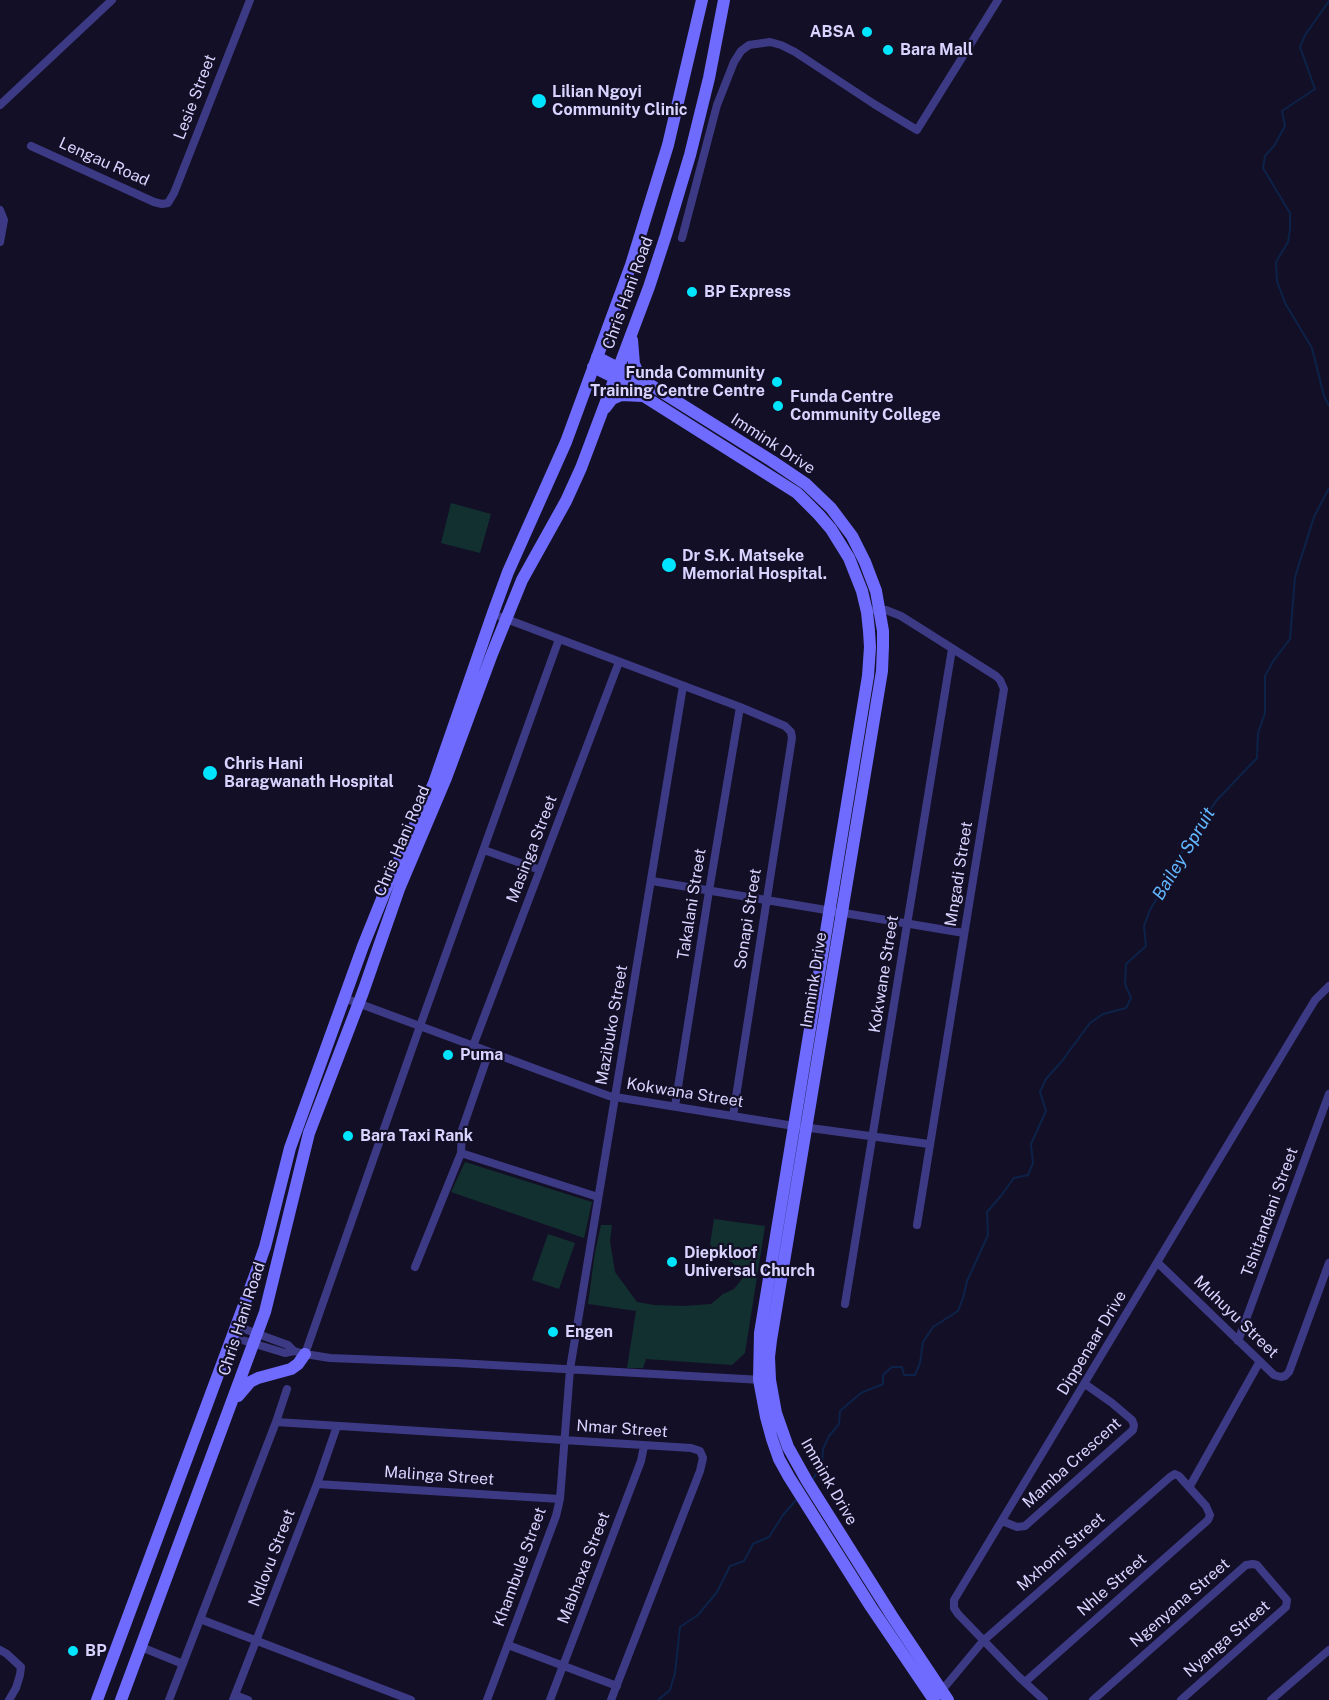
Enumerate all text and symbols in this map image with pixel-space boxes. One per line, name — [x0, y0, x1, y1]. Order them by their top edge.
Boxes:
place label: ABSA — [810, 22, 855, 42]
marker: ABSA — [860, 25, 874, 39]
place label: Bara Mall — [900, 40, 973, 60]
marker: Bara Mall — [881, 43, 895, 57]
street label: Lesie Street — [170, 52, 220, 142]
place label: Lilian Ngoyi Community Clinic — [552, 82, 687, 120]
marker: Lilian Ngoyi Community Clinic — [530, 92, 548, 110]
street label: Lengau Road — [56, 134, 152, 190]
street label: Chris Hani Road — [599, 234, 657, 352]
place label: BP Express — [704, 282, 791, 302]
marker: BP Express — [685, 285, 699, 299]
place label: Funda Community Training Centre Centre — [590, 363, 765, 401]
marker: Funda Community Training Centre Centre — [770, 375, 784, 389]
place label: Funda Centre Community College — [790, 387, 941, 425]
marker: Funda Centre Community College — [771, 399, 785, 413]
street label: Immink Drive — [727, 410, 819, 478]
place label: Dr S.K. Matseke Memorial Hospital. — [682, 546, 827, 584]
marker: Dr S.K. Matseke Memorial Hospital. — [660, 556, 678, 574]
place label: Chris Hani Baragwanath Hospital — [224, 754, 394, 792]
marker: Chris Hani Baragwanath Hospital — [201, 764, 219, 782]
street label: Chris Hani Road — [370, 783, 434, 899]
street label: Masinga Street — [503, 793, 561, 905]
water label: Bailey Spruit — [1148, 804, 1220, 904]
street label: Mngadi Street — [941, 820, 977, 928]
street label: Takalani Street — [674, 847, 710, 961]
street label: Sonapi Street — [731, 867, 765, 971]
street label: Kokwane Street — [865, 914, 903, 1034]
street label: Immink Drive — [797, 931, 831, 1029]
street label: Mazibuko Street — [592, 963, 632, 1087]
place label: Puma — [460, 1045, 503, 1065]
marker: Puma — [441, 1048, 455, 1062]
street label: Kokwana Street — [625, 1074, 745, 1112]
place label: Bara Taxi Rank — [360, 1126, 473, 1146]
marker: Bara Taxi Rank — [341, 1129, 355, 1143]
street label: Tshitandani Street — [1238, 1145, 1302, 1279]
place label: Diepkloof Universal Church — [684, 1243, 815, 1281]
marker: Diepkloof Universal Church — [665, 1255, 679, 1269]
street label: Chris Hani Road — [215, 1260, 269, 1378]
street label: Muhuyu Street — [1190, 1272, 1282, 1362]
street label: Dippenaar Drive — [1053, 1287, 1131, 1399]
place label: Engen — [565, 1322, 613, 1342]
marker: Engen — [546, 1325, 560, 1339]
street label: Mamba Crescent — [1019, 1414, 1125, 1512]
street label: Nmar Street — [576, 1416, 668, 1442]
street label: Immink Drive — [797, 1435, 861, 1529]
street label: Malinga Street — [383, 1463, 495, 1489]
street label: Khambule Street — [489, 1505, 551, 1629]
street label: Ndlovu Street — [245, 1507, 299, 1609]
street label: Mabhaxa Street — [554, 1509, 614, 1627]
street label: Mxhomi Street — [1013, 1509, 1109, 1595]
street label: Nhle Street — [1073, 1550, 1151, 1620]
street label: Ngenyana Street — [1126, 1555, 1234, 1651]
street label: Nyanga Street — [1180, 1596, 1274, 1682]
place label: BP — [85, 1641, 107, 1661]
marker: BP — [66, 1644, 80, 1658]

